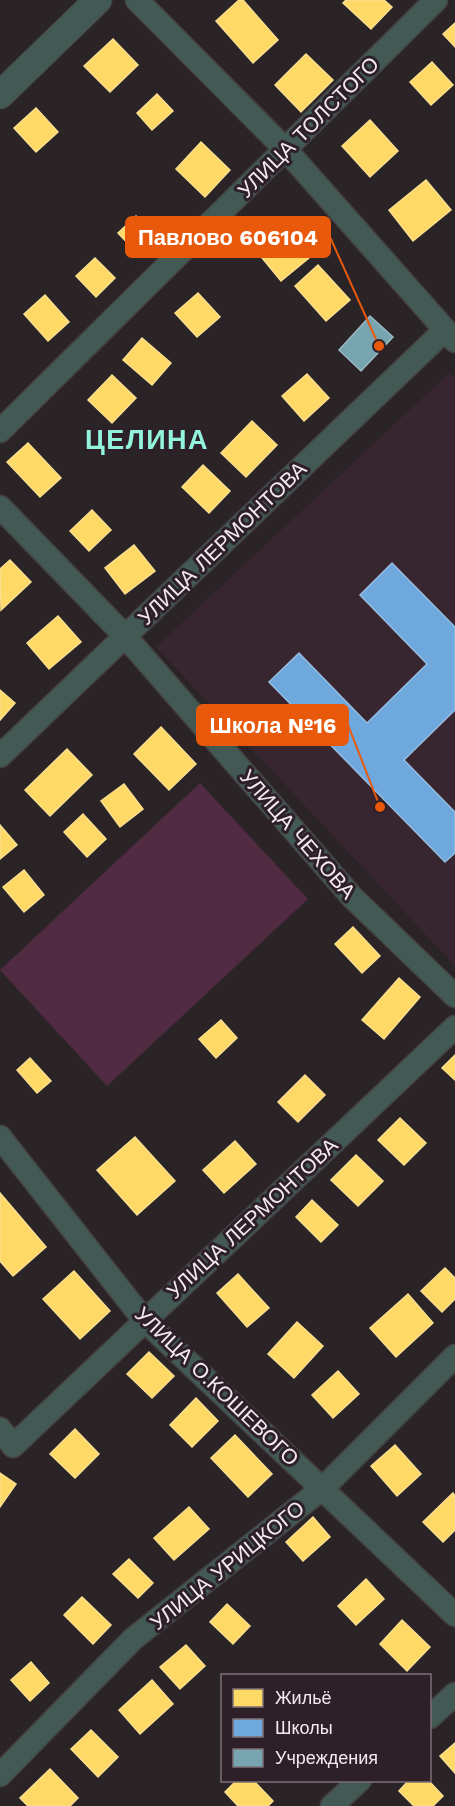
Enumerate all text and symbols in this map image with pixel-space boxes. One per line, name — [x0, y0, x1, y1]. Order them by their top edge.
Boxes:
street label: УЛИЦА ТОЛСТОГО — [232, 51, 384, 203]
callout: Павлово 606104 — [126, 217, 330, 257]
text: Павлово 606104 — [138, 225, 318, 250]
district label: ЦЕЛИНА — [85, 424, 209, 456]
street label: УЛИЦА ЛЕРМОНТОВА — [133, 456, 311, 630]
callout: Школа №16 — [197, 705, 348, 745]
text: Школа №16 — [210, 713, 336, 738]
street label: УЛИЦА ЧЕХОВА — [235, 764, 361, 904]
street label: УЛИЦА ЛЕРМОНТОВА — [161, 1132, 343, 1304]
street label: УЛИЦА О.КОШЕВОГО — [130, 1301, 304, 1471]
street label: УЛИЦА УРИЦКОГО — [145, 1495, 309, 1635]
legend — [221, 1674, 431, 1782]
text: Жильё — [275, 1687, 332, 1708]
text: Школы — [275, 1717, 333, 1738]
text: Учреждения — [275, 1747, 378, 1768]

